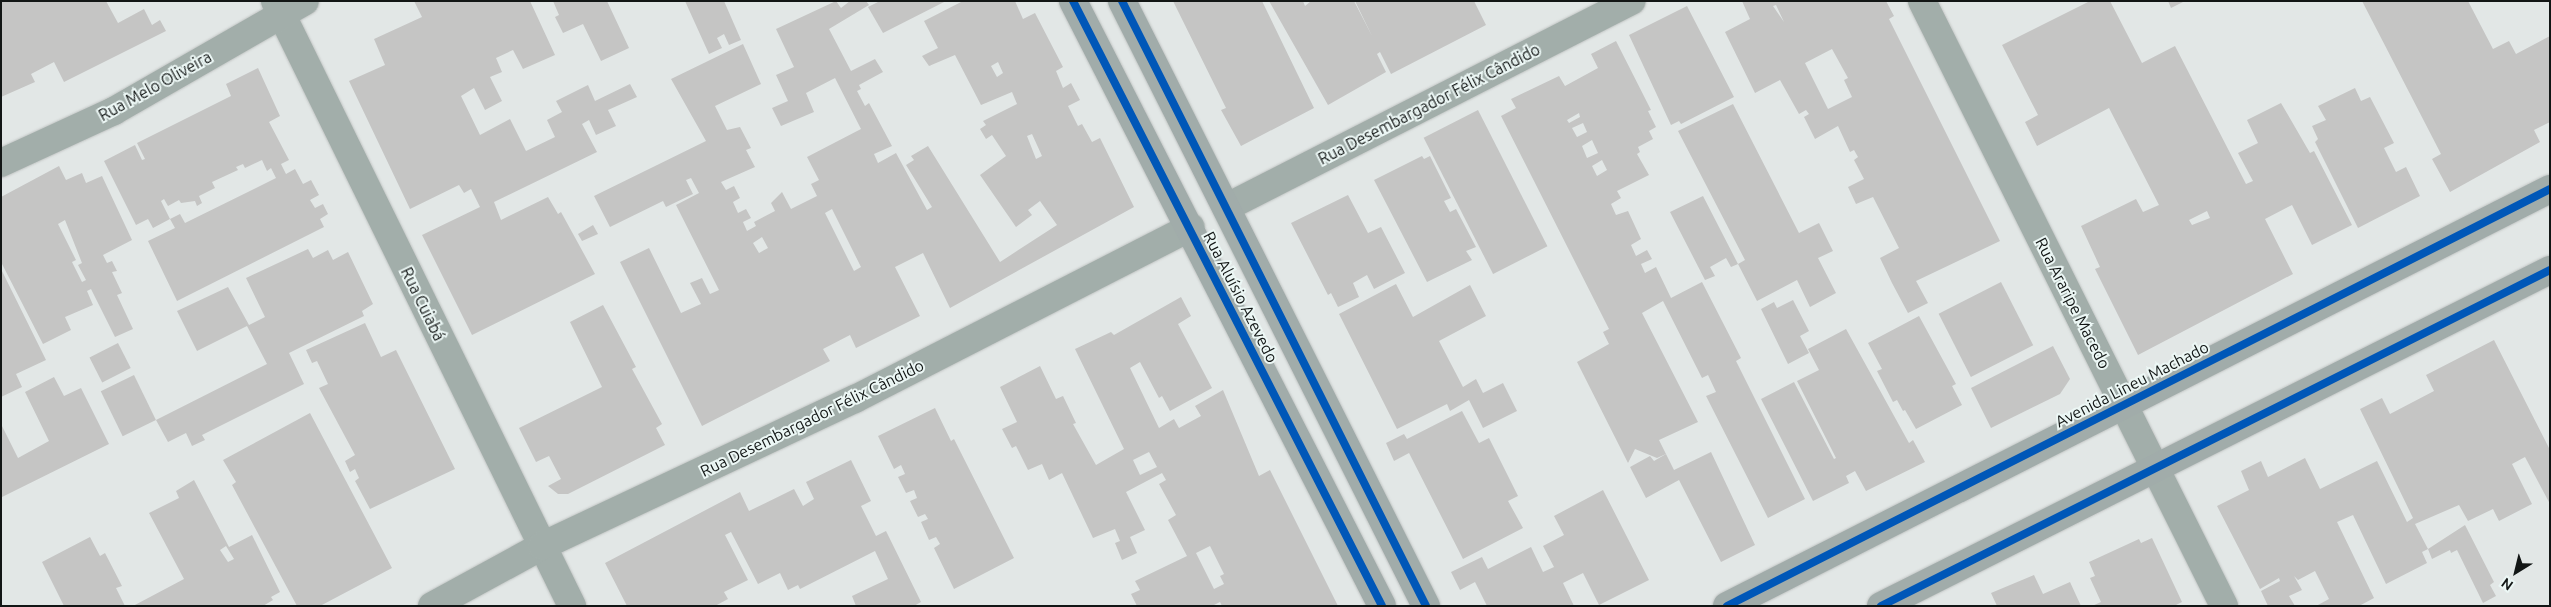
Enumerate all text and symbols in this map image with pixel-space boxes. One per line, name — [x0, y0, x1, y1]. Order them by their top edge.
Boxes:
street label: Rua Desembargador Félix Cândido — [1315, 40, 1543, 168]
street label: Rua Melo Oliveira — [95, 47, 215, 125]
street label: Rua Aluísio Azevedo — [1200, 228, 1282, 366]
street label: Rua Araripe Macedo — [2032, 234, 2114, 372]
street label: Rua Cuiabá — [397, 264, 449, 344]
street label: Avenida Lineu Machado — [2052, 337, 2212, 431]
street label: Rua Desembargador Félix Cândido — [697, 355, 927, 481]
north arrow — [2491, 547, 2541, 597]
text: N — [2498, 575, 2516, 594]

